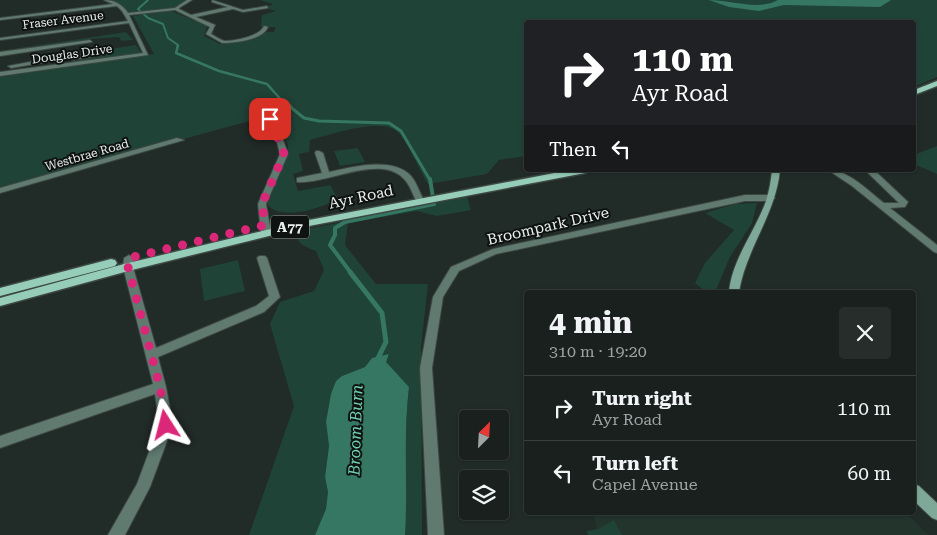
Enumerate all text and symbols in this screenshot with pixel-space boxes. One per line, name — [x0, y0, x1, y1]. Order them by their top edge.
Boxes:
street label: Fraser Avenue — [22, 8, 105, 32]
text: 110 m — [632, 39, 733, 80]
icon: right — [549, 40, 614, 105]
street label: Douglas Drive — [31, 41, 114, 67]
text: Ayr Road — [632, 81, 728, 106]
pin — [249, 98, 291, 140]
icon: arrive — [256, 105, 284, 133]
icon: left — [607, 135, 635, 163]
street label: Westbrae Road — [43, 136, 131, 174]
text: Then — [549, 138, 597, 161]
street label: Ayr Road — [327, 181, 395, 213]
street label: Broompark Drive — [485, 203, 611, 249]
road number: A77 — [271, 216, 309, 238]
text: 4 min — [549, 305, 632, 340]
button: close — [839, 307, 891, 359]
text: 310 m · 19:20 — [549, 342, 647, 361]
water label: Broom Burn — [344, 384, 367, 477]
text: Turn right — [592, 387, 692, 410]
icon: right — [549, 394, 577, 422]
text: 110 m — [837, 397, 891, 420]
position arrow — [139, 398, 191, 450]
north arrow — [459, 410, 509, 460]
map controls — [459, 410, 509, 520]
text: Ayr Road — [592, 410, 662, 429]
text: Turn left — [592, 452, 678, 475]
icon: left — [549, 459, 577, 487]
text: 60 m — [848, 462, 891, 485]
button: layers — [459, 470, 509, 520]
text: Capel Avenue — [592, 475, 698, 494]

